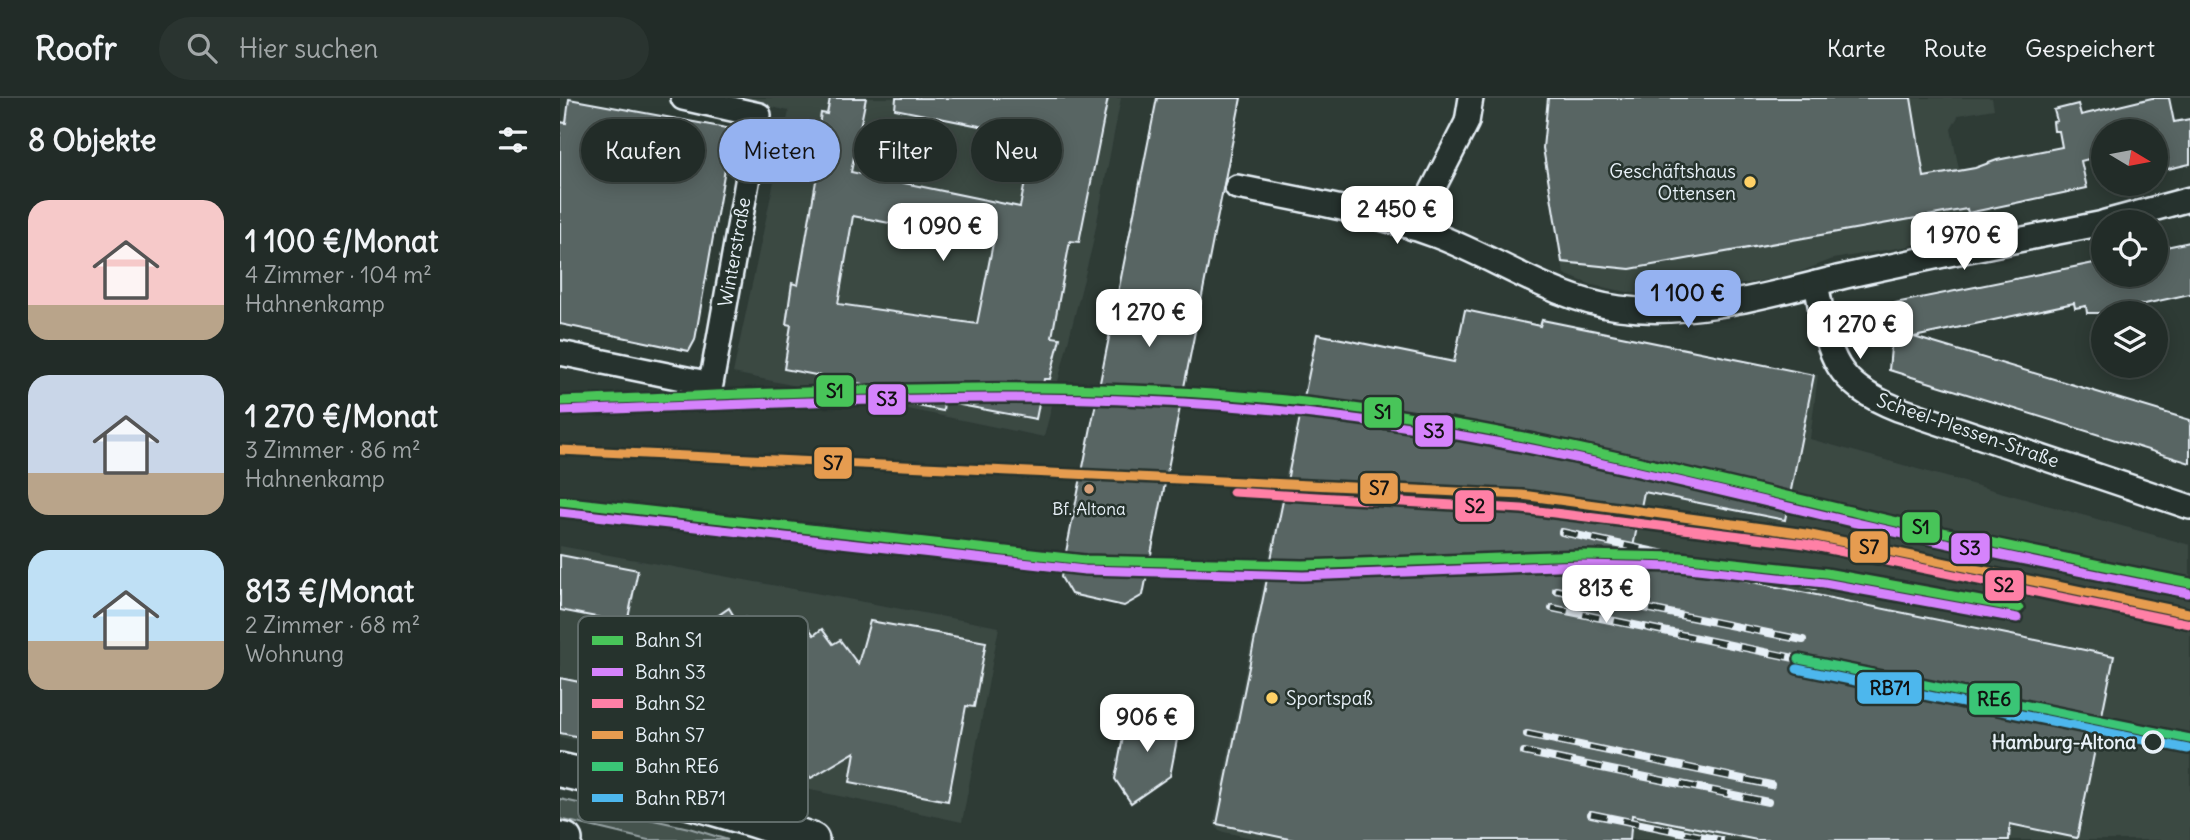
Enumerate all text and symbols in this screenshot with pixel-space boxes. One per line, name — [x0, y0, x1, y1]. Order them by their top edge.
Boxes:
search box — [159, 17, 649, 80]
text: Roofr — [35, 27, 117, 69]
icon: search — [183, 29, 221, 67]
text: Hier suchen — [239, 32, 378, 65]
text: Karte — [1827, 33, 1886, 63]
text: Route — [1924, 33, 1987, 63]
text: Gespeichert — [2025, 33, 2155, 63]
chip: Kaufen — [581, 119, 705, 182]
chip: Mieten — [719, 119, 840, 182]
chip: Filter — [854, 119, 957, 182]
chip: Neu — [971, 119, 1062, 182]
north arrow — [2091, 119, 2168, 196]
map controls — [2091, 119, 2168, 378]
text: 8 Objekte — [28, 121, 156, 159]
icon: filters — [494, 121, 532, 159]
place label: Geschäftshaus Ottensen — [1609, 159, 1736, 205]
marker: Geschäftshaus Ottensen — [1742, 174, 1758, 190]
pin: 2 450 € — [1332, 186, 1462, 246]
text: 2 450 € — [1357, 194, 1437, 223]
street label: Winterstraße — [713, 195, 755, 309]
pin: 1 090 € — [878, 204, 1008, 263]
button: locate — [2091, 210, 2168, 287]
text: 1 090 € — [904, 211, 982, 240]
pin: 1 970 € — [1899, 212, 2029, 272]
text: 1 970 € — [1927, 220, 2001, 249]
text: 1 100 €/Monat — [245, 222, 438, 260]
icon: home — [84, 228, 168, 312]
text: 4 Zimmer · 104 m² — [245, 260, 432, 289]
pin: 1 100 € — [1623, 271, 1753, 330]
text: 1 100 € — [1651, 278, 1725, 307]
text: Hahnenkamp — [245, 289, 385, 318]
pin: 1 270 € — [1084, 289, 1214, 349]
text: 1 270 € — [1112, 297, 1186, 326]
button: layers — [2091, 301, 2168, 378]
pin: 1 270 € — [1795, 302, 1925, 361]
text: 1 270 € — [1823, 309, 1897, 338]
line badge: S1 — [815, 374, 855, 408]
text: S1 — [826, 379, 844, 403]
line badge: S3 — [867, 383, 907, 416]
text: S3 — [876, 387, 898, 411]
street label: Scheel-Plessen-Straße — [1874, 387, 2062, 473]
line badge: S1 — [1363, 396, 1403, 429]
text: 1 270 €/Monat — [245, 397, 438, 435]
text: S1 — [1374, 400, 1392, 424]
icon: home — [84, 403, 168, 487]
line badge: S3 — [1414, 414, 1454, 448]
text: S3 — [1423, 419, 1445, 443]
text: 3 Zimmer · 86 m² — [245, 435, 421, 464]
line badge: S7 — [813, 446, 853, 480]
text: S7 — [823, 451, 844, 475]
text: Hahnenkamp — [245, 464, 385, 493]
line badge: S7 — [1359, 472, 1399, 505]
text: S7 — [1369, 476, 1390, 500]
marker: Bf. Altona — [1082, 482, 1096, 496]
line badge: S2 — [1454, 489, 1495, 523]
text: S2 — [1465, 494, 1485, 518]
place label: Bf. Altona — [1052, 498, 1126, 520]
line badge: S1 — [1901, 511, 1941, 544]
text: S1 — [1912, 515, 1930, 539]
line badge: S7 — [1849, 530, 1889, 564]
line badge: S3 — [1950, 532, 1991, 565]
text: S7 — [1859, 535, 1880, 559]
text: S3 — [1959, 536, 1981, 560]
pin: 813 € — [1557, 566, 1655, 625]
line badge: S2 — [1984, 569, 2025, 602]
text: 813 €/Monat — [245, 572, 414, 610]
text: 813 € — [1578, 573, 1634, 602]
text: S2 — [1994, 573, 2014, 597]
icon: home — [84, 578, 168, 662]
text: 2 Zimmer · 68 m² — [245, 610, 420, 639]
legend — [578, 616, 808, 822]
text: Bahn S1 — [635, 628, 703, 652]
text: Wohnung — [245, 639, 344, 668]
text: Bahn S3 — [635, 660, 706, 684]
line badge: RB71 — [1856, 671, 1923, 705]
text: RB71 — [1869, 676, 1911, 700]
line badge: RE6 — [1968, 682, 2021, 716]
place label: Sportspaß — [1286, 686, 1373, 710]
text: RE6 — [1977, 687, 2011, 711]
marker: Sportspaß — [1264, 690, 1280, 706]
text: Bahn S2 — [635, 691, 706, 715]
pin: 906 € — [1098, 694, 1196, 754]
text: 906 € — [1116, 702, 1178, 731]
text: Bahn S7 — [635, 723, 705, 747]
place label: Hamburg-Altona — [1992, 730, 2136, 754]
marker: Hamburg-Altona — [2142, 731, 2164, 753]
text: Bahn RE6 — [635, 754, 719, 778]
text: Bahn RB71 — [635, 786, 726, 810]

